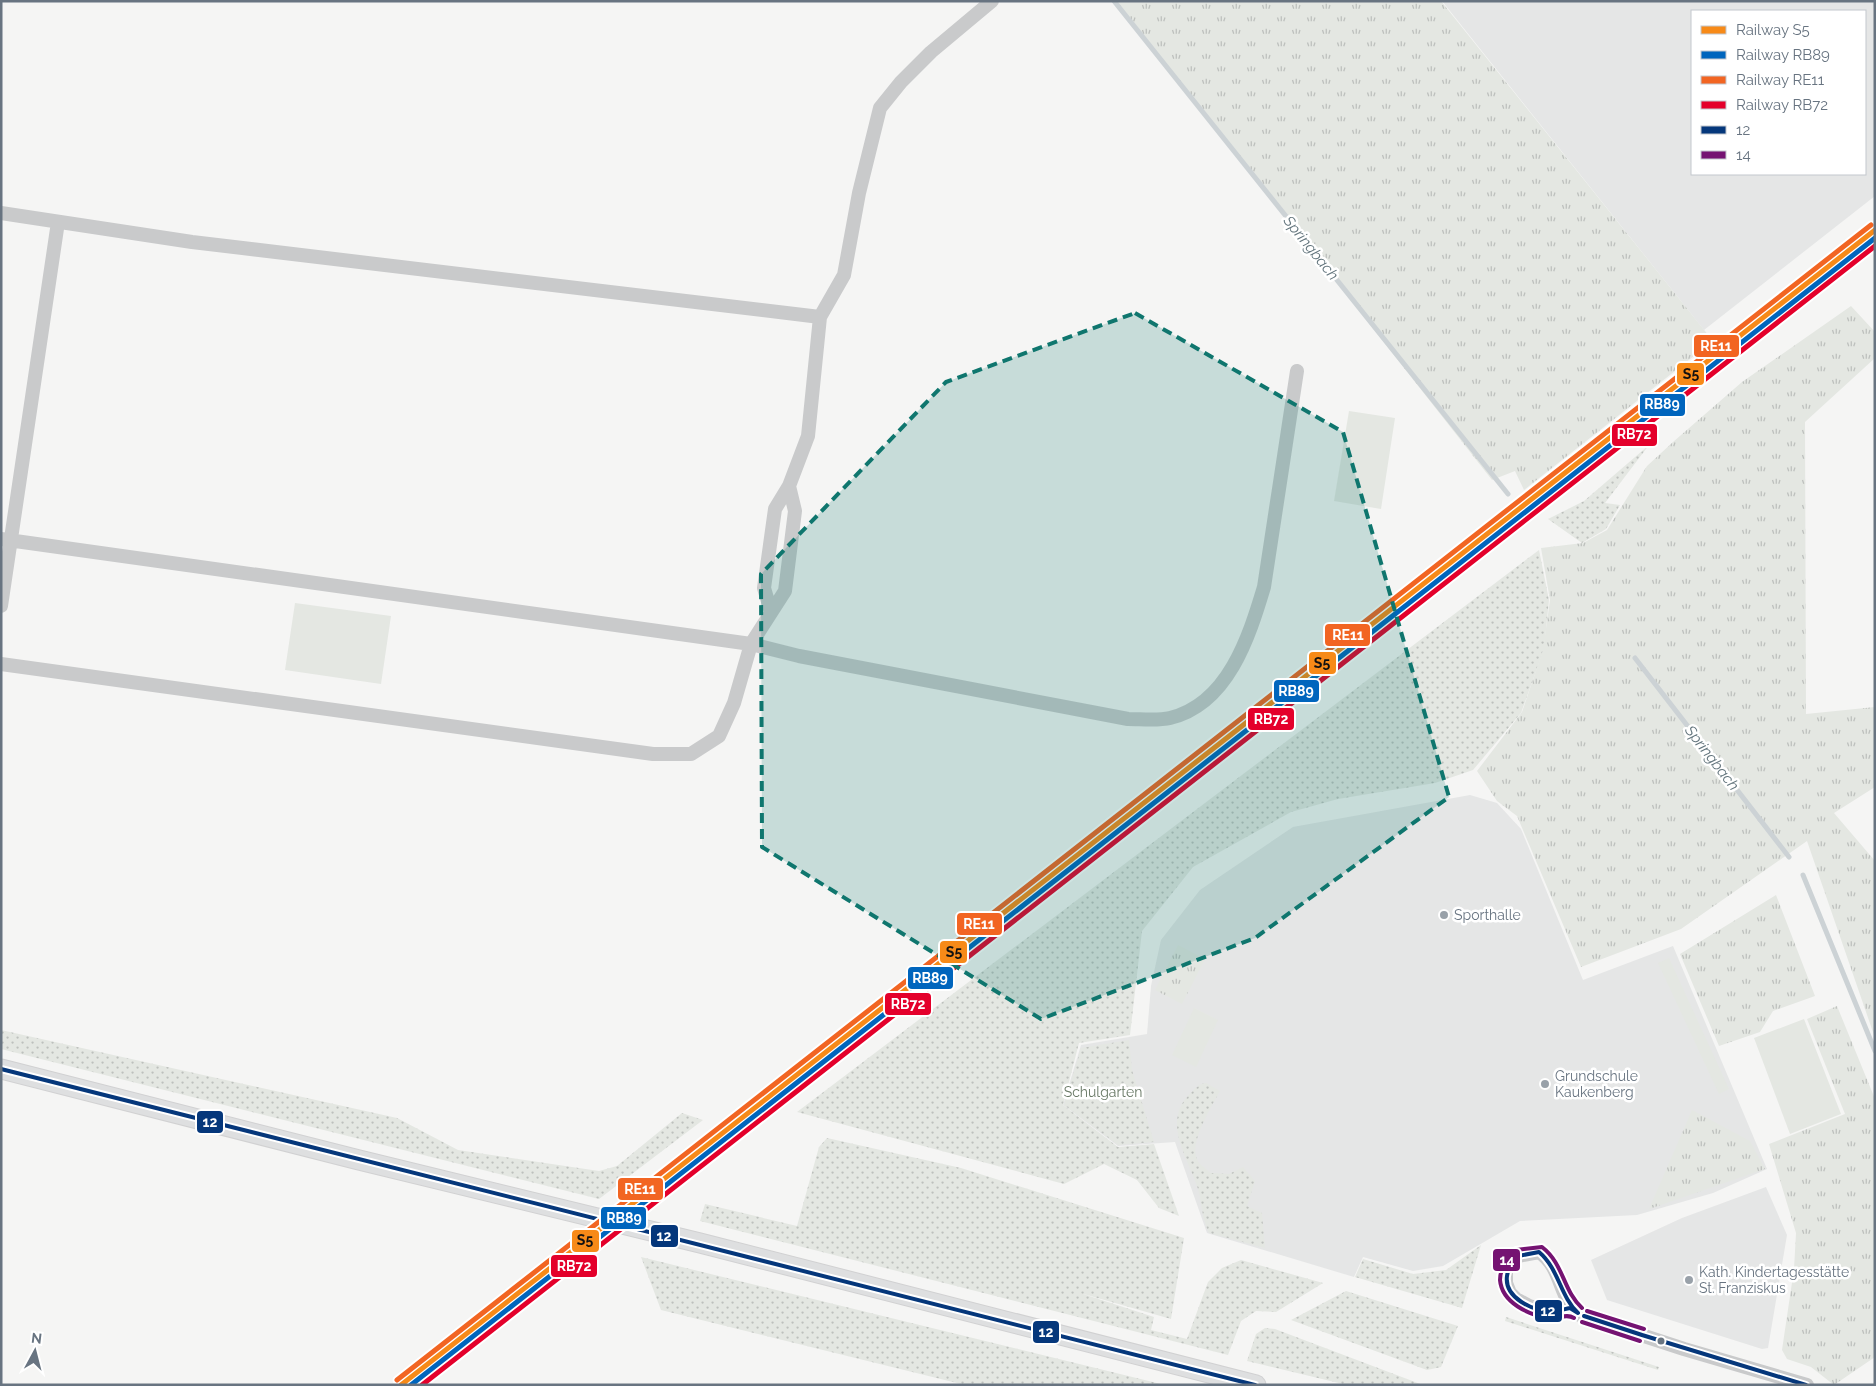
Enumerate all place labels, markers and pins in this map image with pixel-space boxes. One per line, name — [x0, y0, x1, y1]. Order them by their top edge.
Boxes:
place label: Sporthalle — [1454, 907, 1521, 923]
marker: Sporthalle — [1438, 909, 1450, 921]
place label: Grundschule Kaukenberg — [1555, 1068, 1638, 1100]
marker: Grundschule Kaukenberg — [1539, 1078, 1551, 1090]
place label: Kath. Kindertagesstätte St. Franziskus — [1699, 1264, 1849, 1296]
marker: Kath. Kindertagesstätte St. Franziskus — [1683, 1274, 1695, 1286]
unlabelled marker — [1656, 1336, 1666, 1346]

